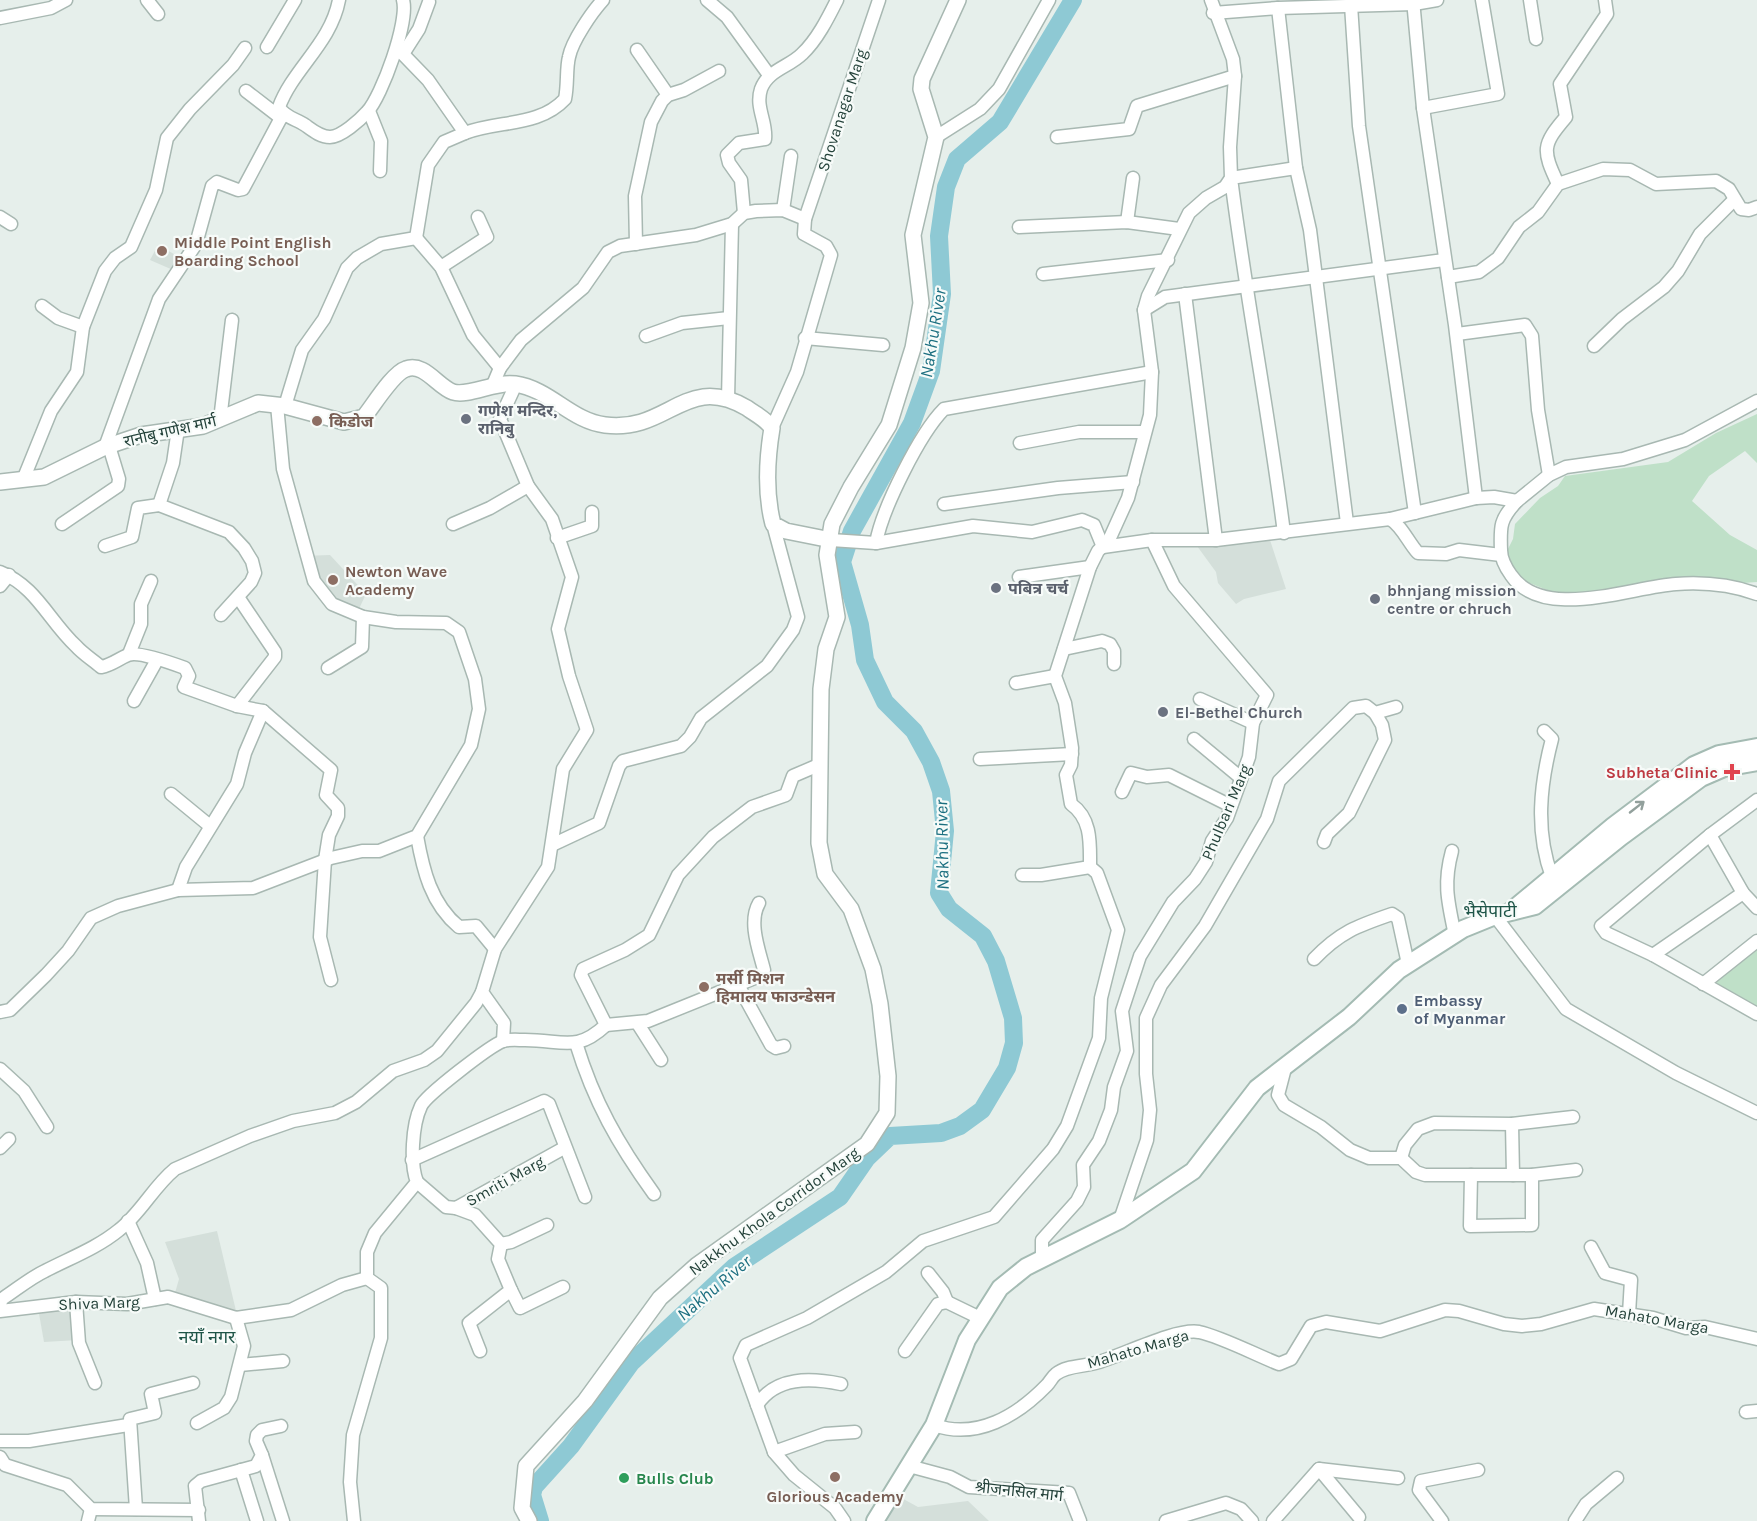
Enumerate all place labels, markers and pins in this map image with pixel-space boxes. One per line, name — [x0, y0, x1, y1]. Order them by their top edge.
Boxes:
place label: Middle Point English Boarding School — [174, 233, 331, 270]
marker: Middle Point English Boarding School — [155, 244, 169, 258]
place label: गणेश मन्दिर, रानिबु — [478, 401, 557, 439]
place label: किडोज — [329, 412, 374, 431]
marker: गणेश मन्दिर, रानिबु — [459, 412, 473, 426]
marker: किडोज — [310, 414, 324, 428]
place label: Newton Wave Academy — [345, 562, 447, 599]
marker: Newton Wave Academy — [326, 573, 340, 587]
place label: पबित्र चर्च — [1008, 579, 1069, 598]
marker: पबित्र चर्च — [989, 581, 1003, 595]
place label: bhnjang mission centre or chruch — [1387, 581, 1516, 618]
marker: bhnjang mission centre or chruch — [1368, 592, 1382, 606]
place label: El-Bethel Church — [1175, 703, 1303, 722]
marker: El-Bethel Church — [1156, 705, 1170, 719]
place label: Subheta Clinic — [1606, 763, 1718, 782]
marker: Subheta Clinic — [1723, 763, 1741, 781]
place label: मर्सी मिशन हिमालय फाउन्डेसन — [716, 969, 836, 1006]
marker: मर्सी मिशन हिमालय फाउन्डेसन — [697, 980, 711, 994]
place label: Embassy of Myanmar — [1414, 991, 1506, 1028]
marker: Embassy of Myanmar — [1395, 1002, 1409, 1016]
place label: Bulls Club — [636, 1469, 714, 1488]
marker: Glorious Academy — [828, 1470, 842, 1484]
marker: Bulls Club — [617, 1471, 631, 1485]
place label: Glorious Academy — [766, 1487, 904, 1506]

